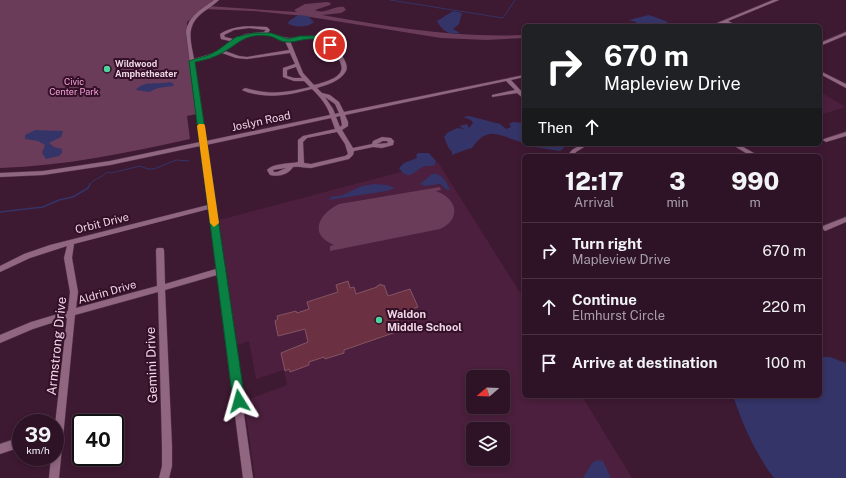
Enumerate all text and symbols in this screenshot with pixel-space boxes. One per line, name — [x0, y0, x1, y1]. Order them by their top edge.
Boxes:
pin — [313, 28, 347, 62]
icon: arrive — [319, 34, 341, 56]
text: 670 m — [604, 39, 689, 72]
icon: right — [538, 40, 590, 92]
place label: Wildwood Amphetheater — [115, 58, 177, 79]
marker: Wildwood Amphetheater — [102, 64, 112, 74]
text: Mapleview Drive — [604, 73, 741, 94]
park label: Civic Center Park — [49, 76, 99, 97]
street label: Joslyn Road — [230, 109, 292, 133]
icon: ahead — [581, 116, 603, 138]
text: Then — [538, 119, 573, 136]
text: 12:17 — [565, 167, 624, 195]
text: 3 — [669, 167, 686, 195]
text: 990 — [731, 167, 779, 195]
text: Arrival — [574, 195, 614, 210]
text: min — [666, 195, 688, 210]
text: m — [750, 195, 761, 210]
street label: Orbit Drive — [74, 211, 130, 235]
text: Turn right — [572, 235, 642, 252]
icon: right — [538, 240, 560, 262]
text: 670 m — [762, 242, 806, 259]
text: Mapleview Drive — [572, 252, 671, 267]
street label: Aldrin Drive — [77, 278, 137, 306]
text: Continue — [572, 291, 637, 308]
street label: Armstrong Drive — [44, 296, 69, 396]
icon: ahead — [538, 296, 560, 318]
text: 220 m — [762, 298, 806, 315]
place label: Waldon Middle School — [387, 308, 462, 333]
text: Elmhurst Circle — [572, 308, 665, 323]
marker: Waldon Middle School — [374, 315, 384, 325]
street label: Gemini Drive — [143, 327, 160, 403]
icon: arrive — [538, 352, 560, 374]
text: Arrive at destination — [572, 354, 717, 371]
text: 100 m — [765, 354, 806, 371]
north arrow — [466, 370, 510, 414]
map controls — [466, 370, 510, 466]
position arrow — [218, 380, 260, 422]
speed limit sign: 40 — [72, 414, 124, 466]
button: layers — [466, 422, 510, 466]
text: 39 — [25, 423, 51, 447]
text: km/h — [26, 444, 50, 456]

